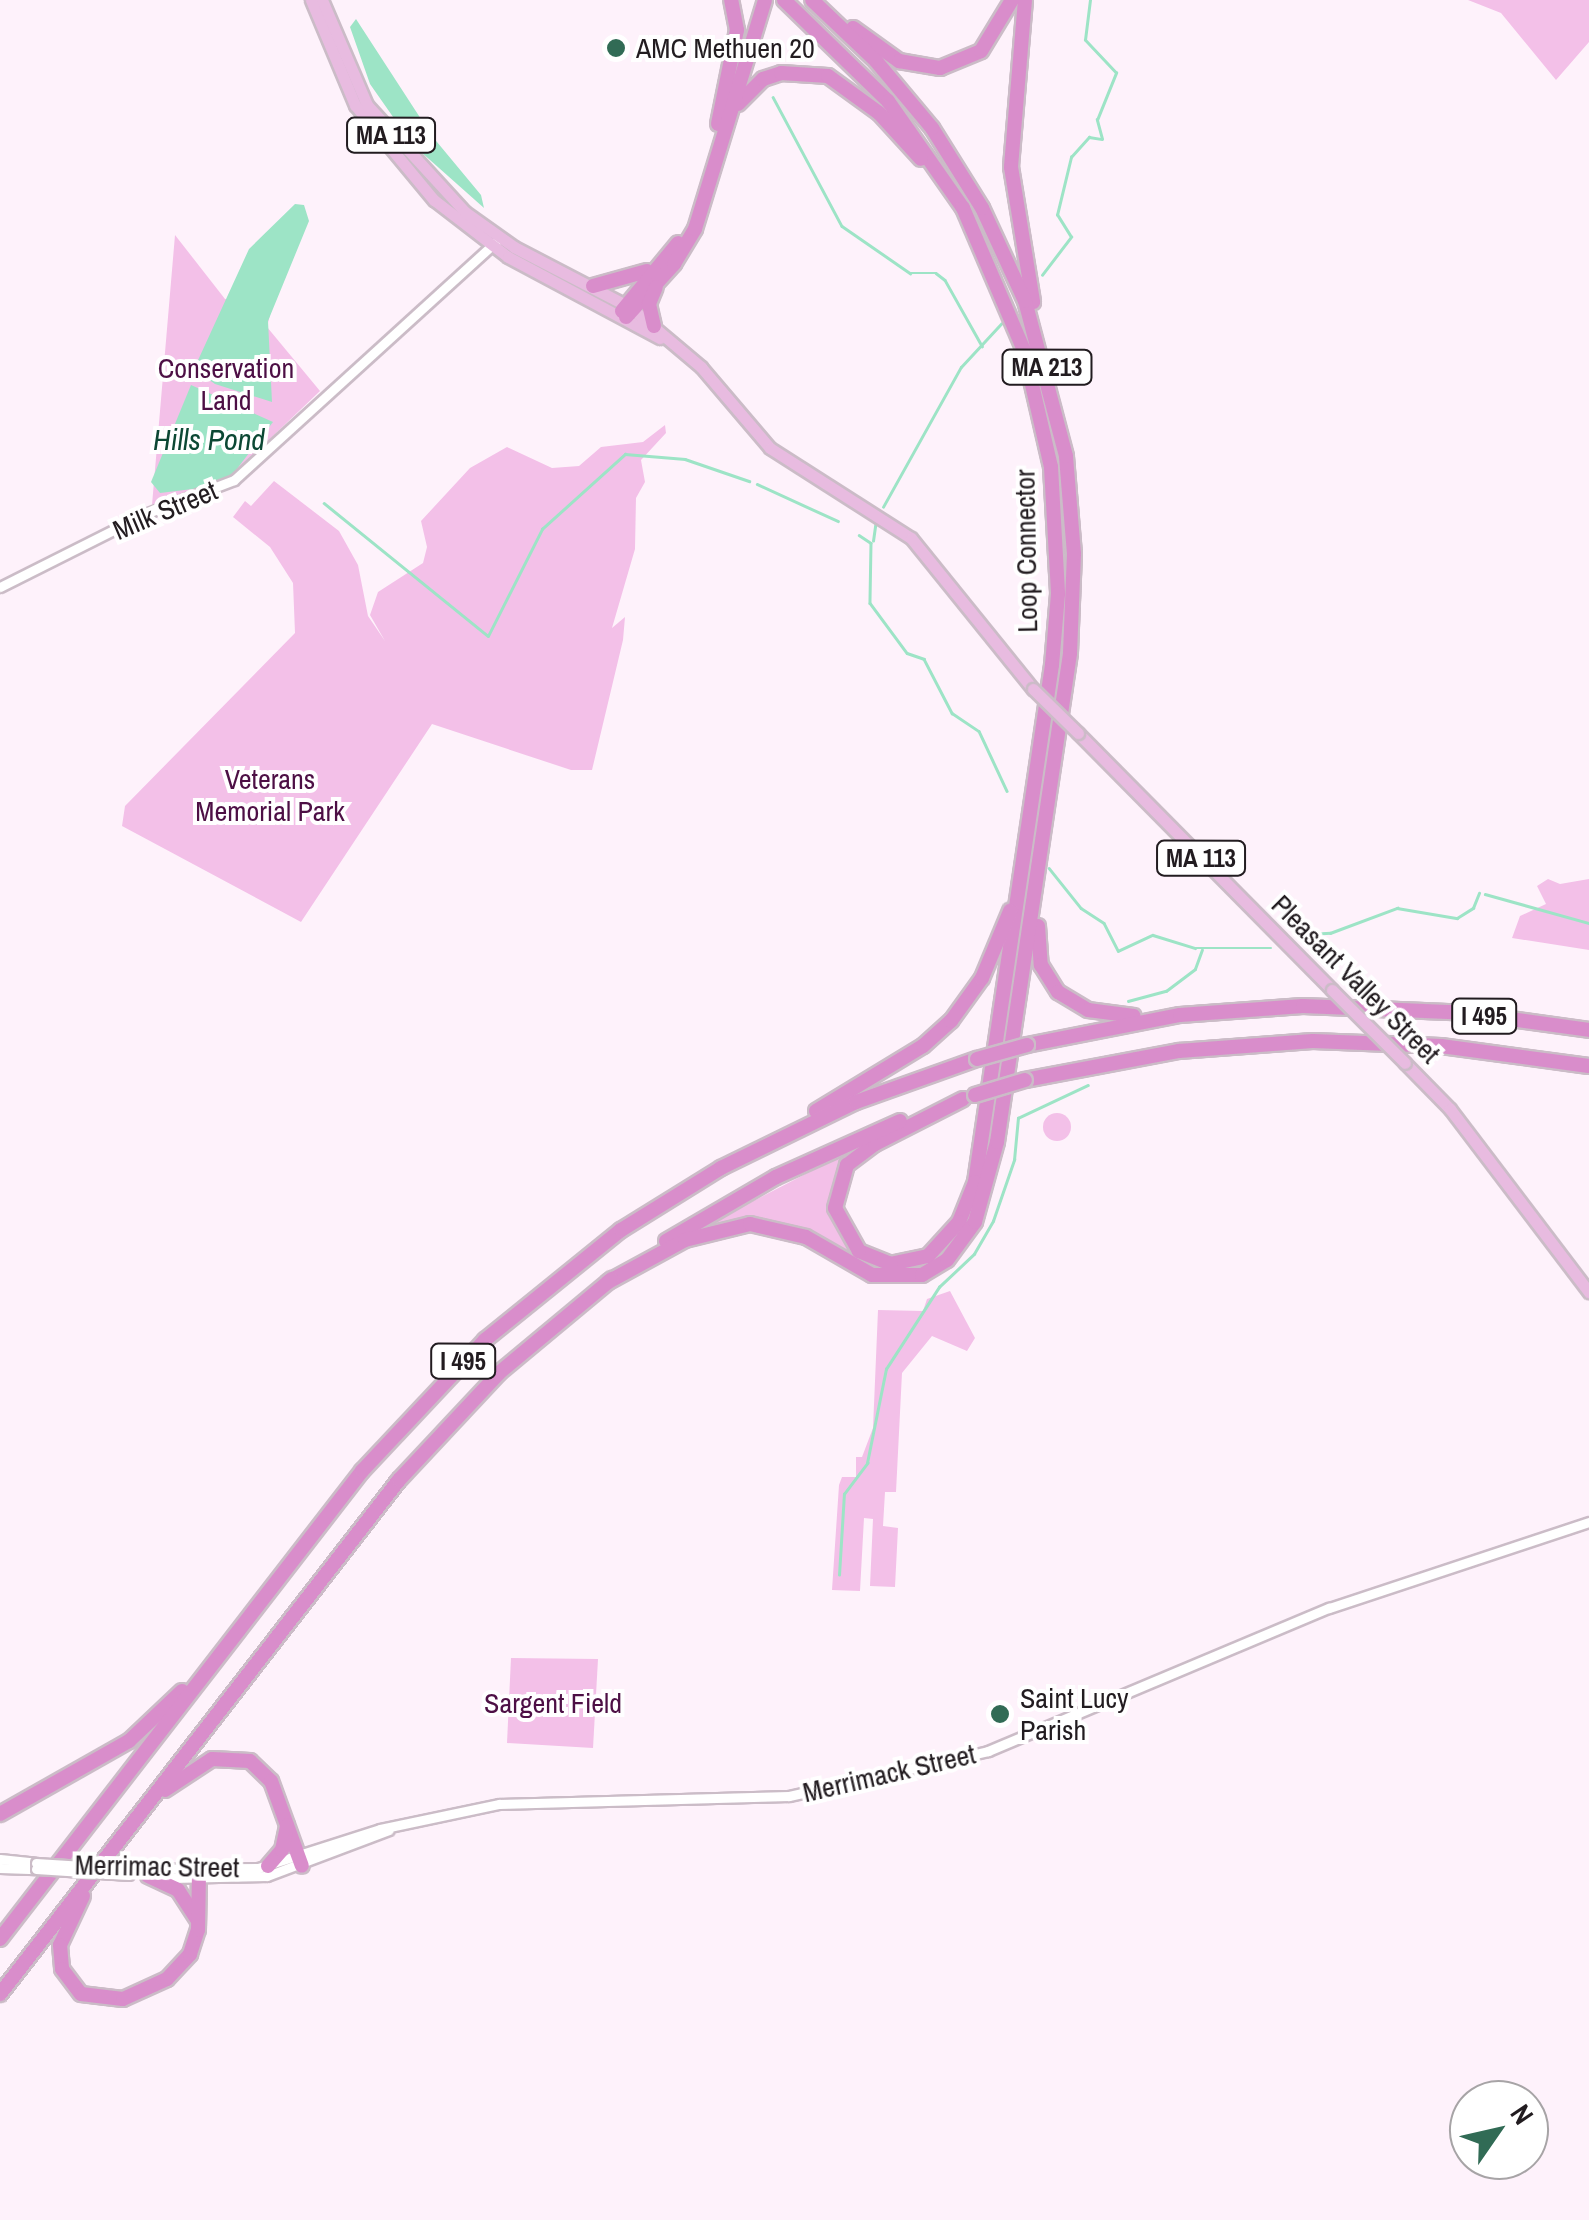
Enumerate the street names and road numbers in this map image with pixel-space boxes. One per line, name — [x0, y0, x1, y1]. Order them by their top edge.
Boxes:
road number: MA 113 — [344, 115, 438, 155]
road number: MA 213 — [1000, 347, 1094, 387]
street label: Loop Connector — [1008, 469, 1044, 633]
street label: Milk Street — [108, 473, 222, 547]
road number: MA 113 — [1154, 838, 1248, 878]
street label: Pleasant Valley Street — [1265, 888, 1447, 1070]
road number: I 495 — [1449, 996, 1519, 1036]
road number: I 495 — [428, 1341, 498, 1381]
street label: Merrimack Street — [799, 1737, 979, 1809]
street label: Merrimac Street — [74, 1848, 240, 1884]

